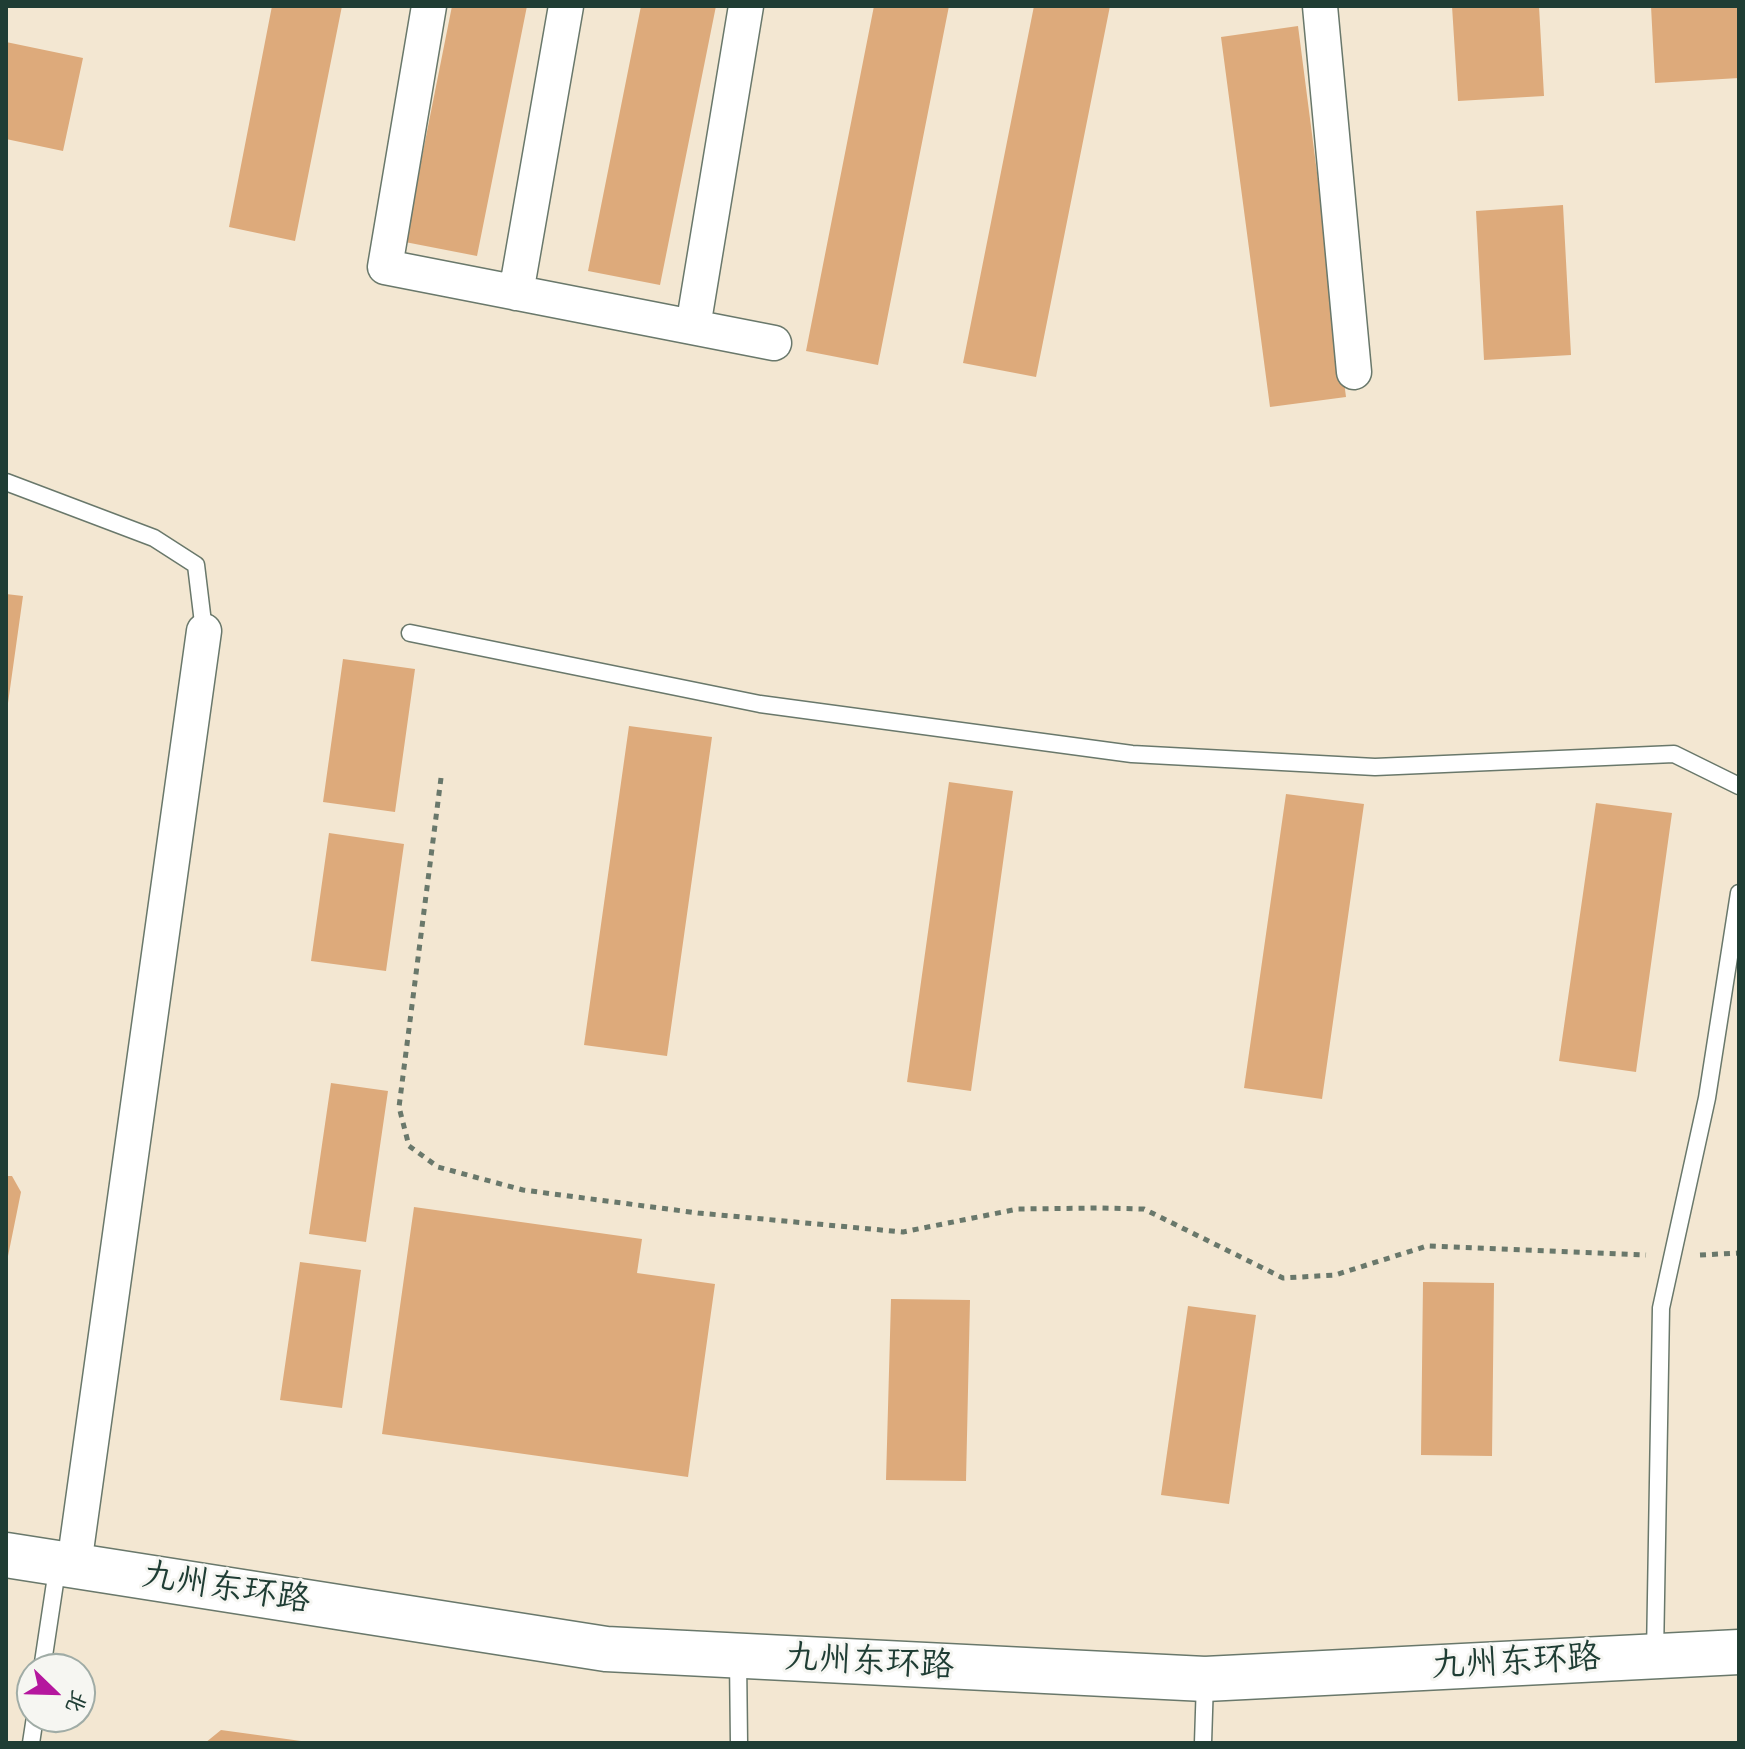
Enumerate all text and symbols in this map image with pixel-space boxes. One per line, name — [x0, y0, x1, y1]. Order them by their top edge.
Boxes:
street label: 九州东环路 — [139, 1556, 313, 1622]
street label: 九州东环路 — [783, 1638, 955, 1688]
street label: 九州东环路 — [1430, 1638, 1602, 1688]
north arrow — [16, 1653, 96, 1733]
text: 北 — [60, 1686, 93, 1717]

